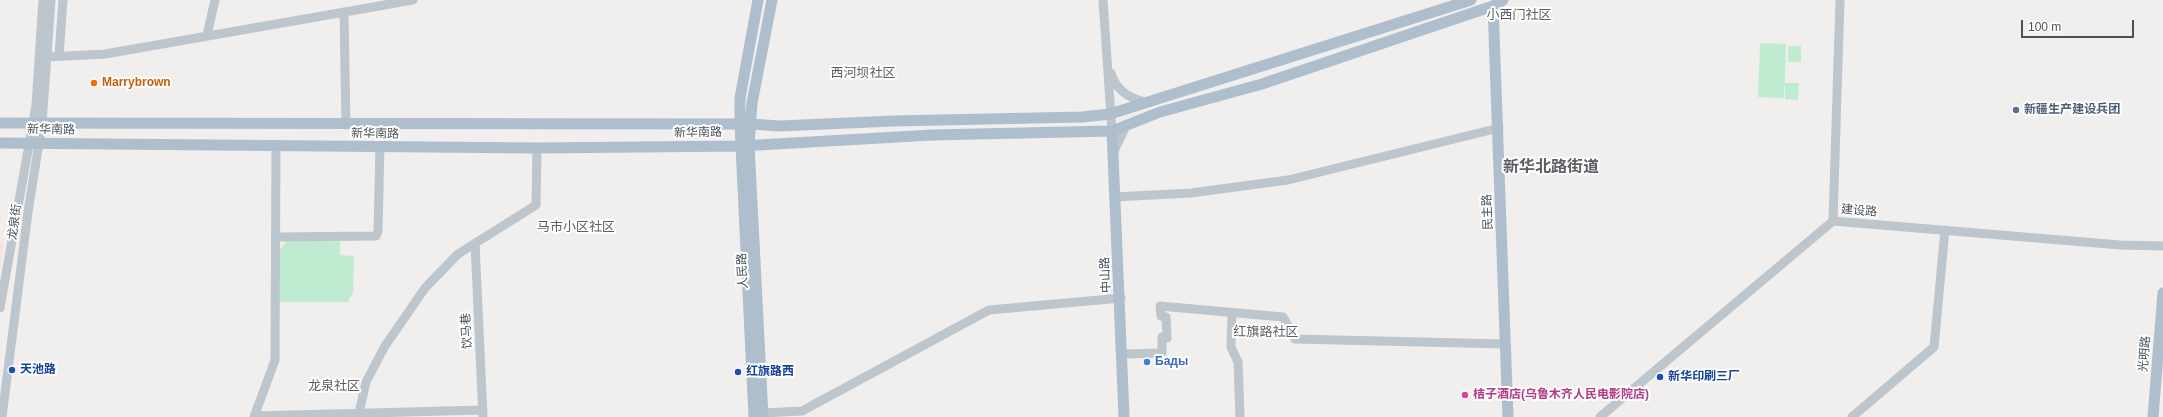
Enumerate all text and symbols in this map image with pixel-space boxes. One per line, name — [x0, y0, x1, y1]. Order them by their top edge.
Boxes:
district label: 小西门社区 — [1487, 7, 1551, 23]
scale bar — [2023, 12, 2136, 38]
text: 100 m — [2028, 20, 2061, 34]
district label: 西河坝社区 — [831, 65, 895, 81]
place label: Marrybrown — [102, 76, 171, 90]
marker: Marrybrown — [89, 78, 99, 88]
place label: 新疆生产建设兵团 — [2024, 103, 2120, 117]
marker: 新疆生产建设兵团 — [2011, 105, 2021, 115]
street label: 新华南路 — [27, 122, 75, 138]
street label: 新华南路 — [674, 125, 722, 141]
street label: 新华南路 — [351, 126, 399, 142]
district label: 新华北路街道 — [1503, 158, 1599, 178]
street label: 民主路 — [1480, 194, 1496, 230]
street label: 建设路 — [1840, 202, 1878, 220]
street label: 龙泉街 — [5, 203, 25, 241]
district label: 马市小区社区 — [537, 219, 615, 235]
street label: 人民路 — [735, 253, 751, 289]
street label: 中山路 — [1098, 257, 1114, 293]
street label: 饮马巷 — [459, 313, 475, 349]
district label: 红旗路社区 — [1234, 324, 1298, 340]
street label: 光明路 — [2136, 335, 2154, 373]
place label: Бады — [1155, 355, 1188, 369]
marker: Бады — [1142, 357, 1152, 367]
place label: 天池路 — [20, 363, 56, 377]
marker: 天池路 — [7, 365, 17, 375]
place label: 红旗路西 — [746, 365, 794, 379]
marker: 红旗路西 — [733, 367, 743, 377]
place label: 新华印刷三厂 — [1668, 370, 1740, 384]
marker: 新华印刷三厂 — [1655, 372, 1665, 382]
district label: 龙泉社区 — [308, 378, 360, 394]
place label: 桔子酒店(乌鲁木齐人民电影院店) — [1473, 388, 1649, 402]
marker: 桔子酒店(乌鲁木齐人民电影院店) — [1460, 390, 1470, 400]

